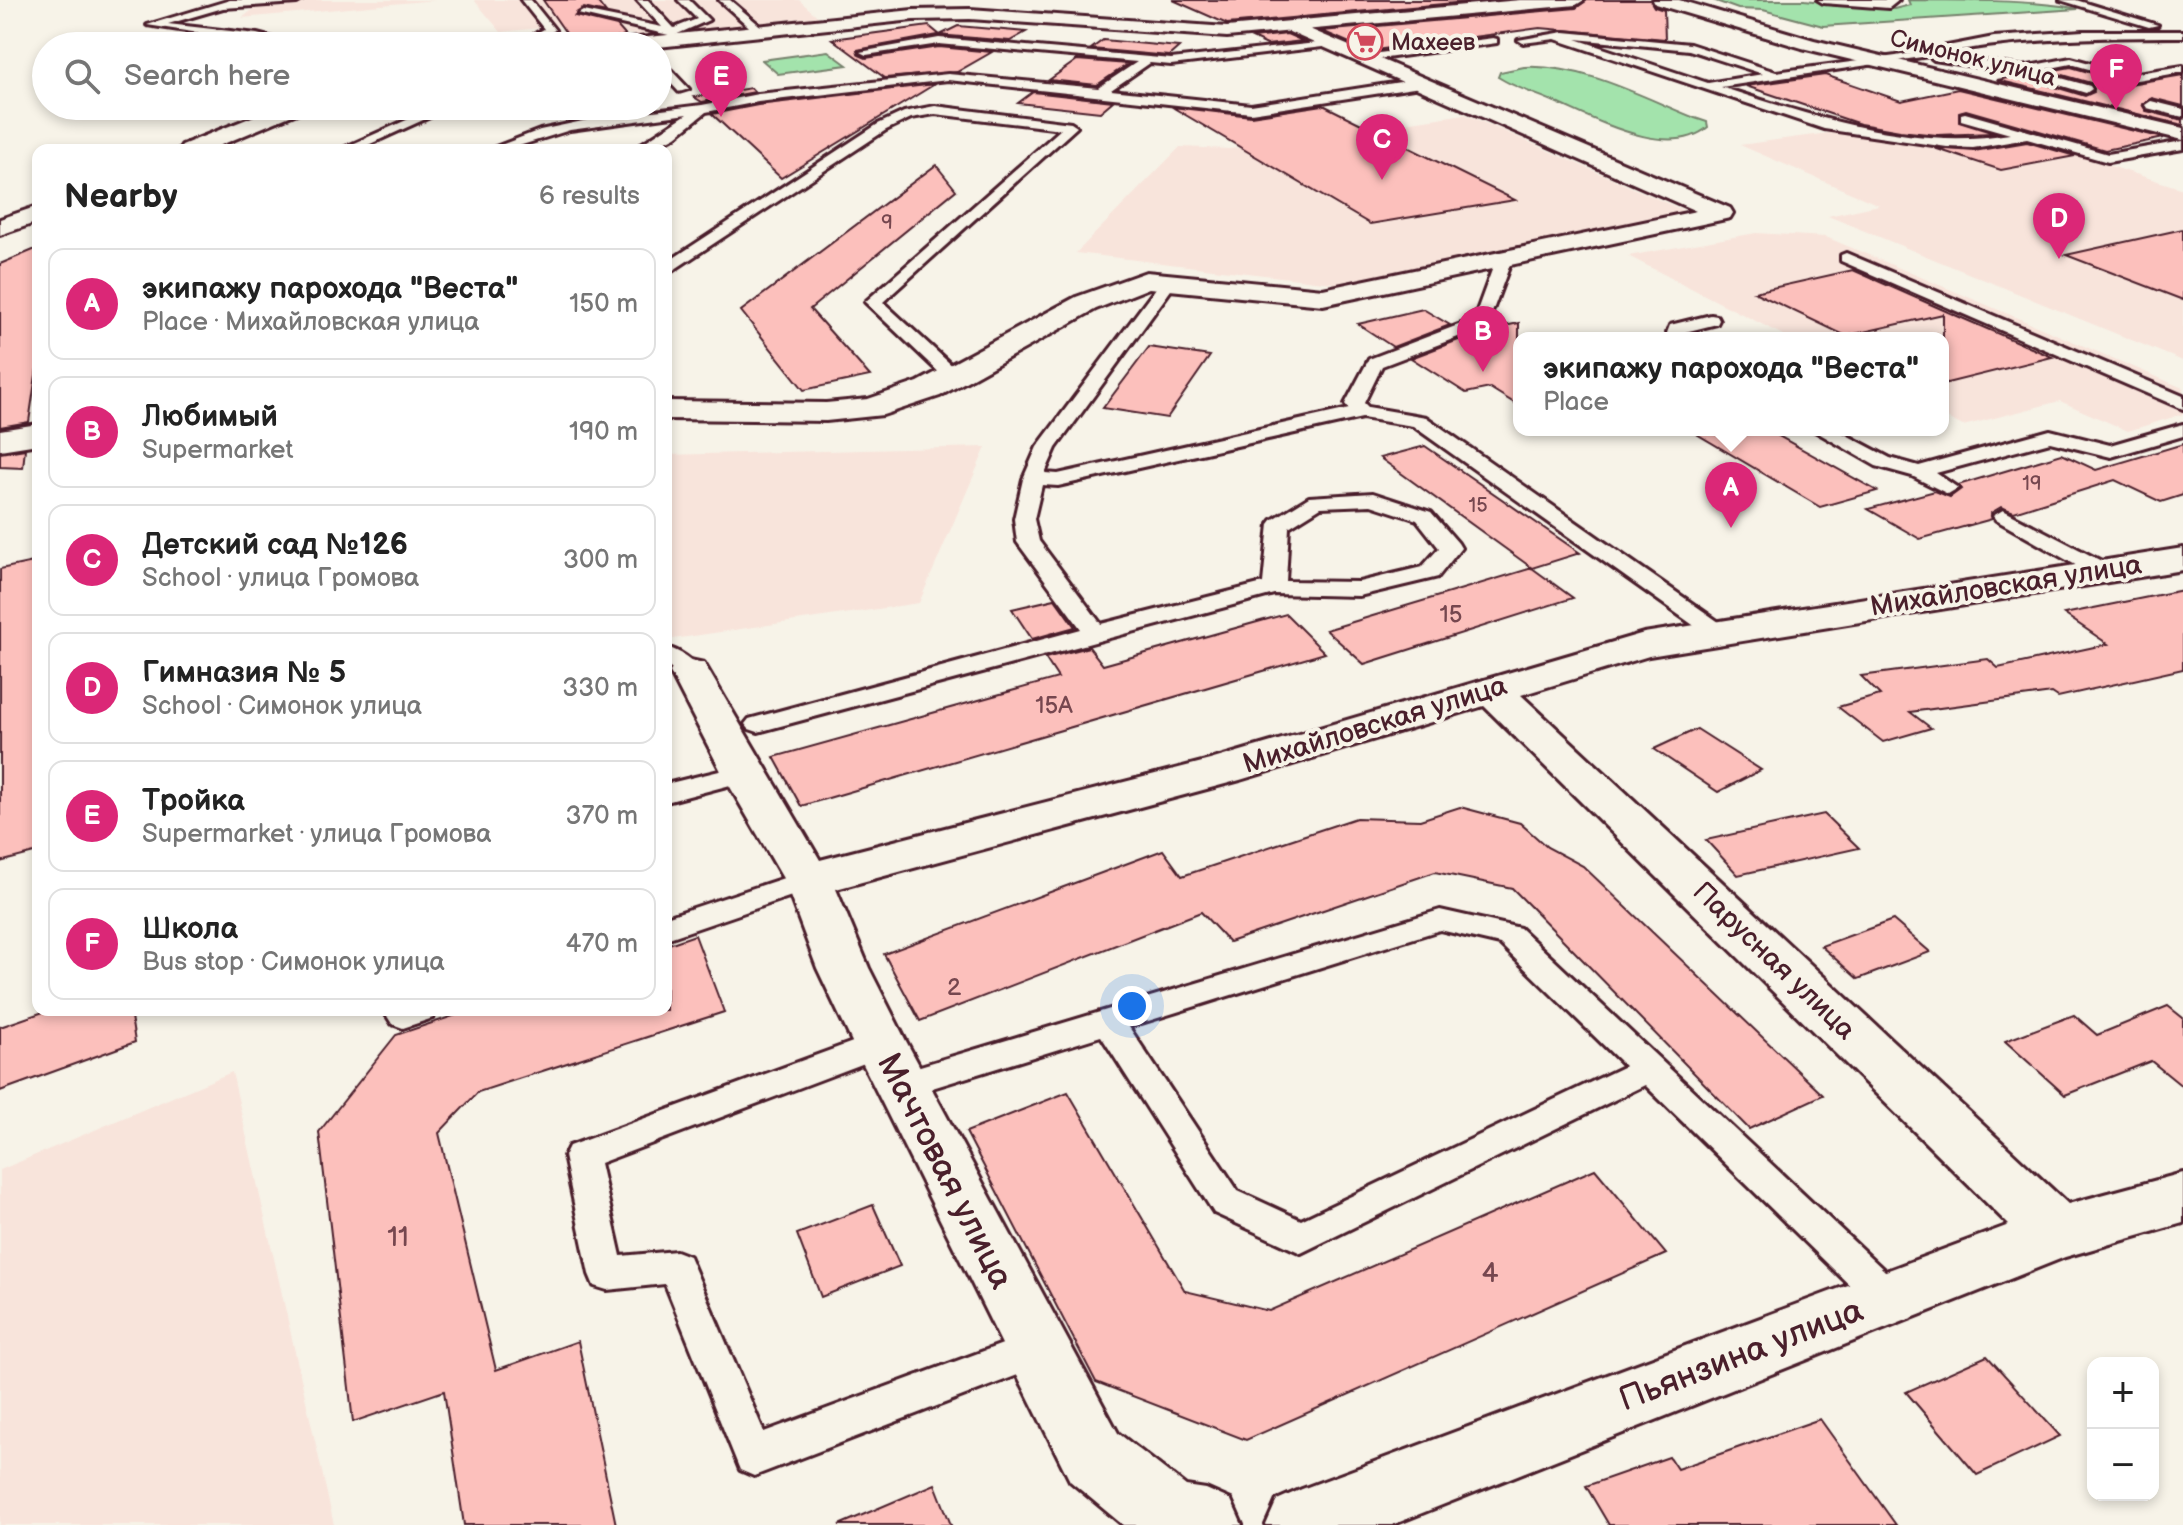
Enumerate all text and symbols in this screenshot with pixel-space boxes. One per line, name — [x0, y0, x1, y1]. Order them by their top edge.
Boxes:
supermarket icon: Махеев — [1346, 23, 1384, 61]
street label: Симонок улица — [1887, 23, 2059, 93]
place label: Махеев — [1391, 28, 1476, 57]
search box — [32, 32, 672, 120]
pin: F — [2090, 44, 2142, 110]
pin: E — [695, 51, 747, 117]
icon: search — [60, 54, 104, 98]
text: Search here — [124, 58, 290, 94]
pin: C — [1356, 114, 1408, 180]
text: Nearby — [64, 176, 178, 217]
text: 6 results — [539, 181, 640, 212]
pin: D — [2033, 193, 2085, 259]
house number: 9 — [881, 211, 893, 235]
text: экипажу парохода "Веста" — [142, 271, 518, 307]
text: A — [84, 289, 100, 320]
text: 150 m — [569, 289, 638, 320]
pin: B — [1457, 306, 1509, 372]
text: Place · Михайловская улица — [142, 307, 480, 338]
popup — [1513, 332, 1949, 436]
text: экипажу парохода "Веста" — [1543, 351, 1919, 387]
text: Place — [1543, 387, 1609, 418]
text: Любимый — [142, 399, 278, 435]
text: B — [83, 417, 101, 448]
text: 190 m — [569, 417, 638, 448]
text: Supermarket — [142, 435, 293, 466]
pin: A — [1705, 462, 1757, 528]
house number: 19 — [2022, 472, 2042, 496]
house number: 15 — [1468, 494, 1488, 518]
text: Детский сад №126 — [142, 527, 408, 563]
text: C — [83, 545, 101, 576]
text: 300 m — [563, 545, 638, 576]
street label: Михайловская улица — [1868, 548, 2145, 624]
text: School · улица Громова — [142, 563, 419, 594]
house number: 15 — [1439, 600, 1463, 629]
text: Гимназия № 5 — [142, 655, 346, 691]
street label: Михайловская улица — [1239, 669, 1511, 781]
text: D — [83, 673, 101, 704]
text: 330 m — [562, 673, 638, 704]
text: School · Симонок улица — [142, 691, 422, 722]
house number: 15А — [1035, 691, 1073, 720]
text: Тройка — [142, 783, 245, 819]
text: E — [84, 801, 100, 832]
text: 370 m — [565, 801, 638, 832]
text: Supermarket · улица Громова — [142, 819, 492, 850]
street label: Парусная улица — [1686, 875, 1862, 1047]
text: Школа — [142, 911, 238, 947]
text: F — [84, 929, 100, 960]
text: 470 m — [566, 929, 638, 960]
text: Bus stop · Симонок улица — [142, 947, 445, 978]
house number: 2 — [947, 973, 961, 1002]
your location — [1112, 986, 1152, 1026]
street label: Мачтовая улица — [868, 1046, 1022, 1296]
house number: 11 — [387, 1221, 409, 1254]
house number: 4 — [1481, 1257, 1499, 1290]
street label: Пьянзина улица — [1613, 1290, 1869, 1420]
map controls — [2087, 1357, 2159, 1501]
button: + — [2087, 1357, 2159, 1429]
button: − — [2087, 1429, 2159, 1501]

